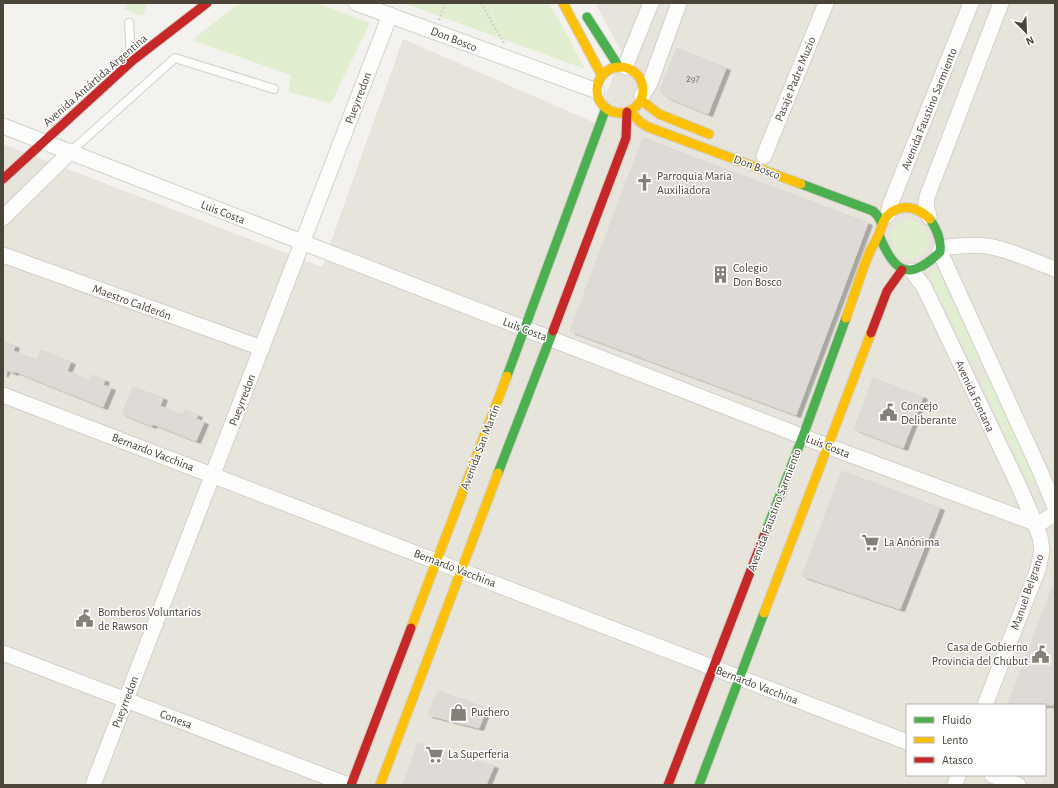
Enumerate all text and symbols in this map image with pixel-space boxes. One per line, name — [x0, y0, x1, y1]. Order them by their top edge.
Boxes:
north arrow — [1006, 12, 1046, 52]
street label: Don Bosco — [429, 25, 479, 53]
street label: Avenida Antártida Argentina — [41, 31, 150, 128]
text: N — [1024, 34, 1036, 47]
street label: Pasaje Padre Muzio — [773, 35, 818, 123]
street label: Avenida Faustino Sarmiento — [899, 46, 959, 172]
street label: Pueyrredon — [343, 71, 374, 126]
house number: 297 — [686, 74, 700, 84]
street label: Don Bosco — [732, 153, 782, 181]
place label: Parroquia Maria Auxiliadora — [657, 170, 732, 196]
church icon: Parroquia Maria Auxiliadora — [634, 173, 654, 193]
street label: Luis Costa — [199, 198, 247, 226]
place label: Colegio Don Bosco — [733, 262, 782, 288]
building icon: Colegio Don Bosco — [710, 265, 730, 285]
street label: Maestro Calderón — [91, 282, 173, 322]
street label: Luis Costa — [501, 315, 549, 343]
street label: Avenida Fontana — [953, 358, 997, 434]
street label: Pueyrredon — [227, 373, 258, 428]
place label: Concejo Deliberante — [901, 400, 956, 426]
street label: Avenida San Martín — [458, 403, 502, 491]
public building icon: Concejo Deliberante — [878, 403, 898, 423]
street label: Bernardo Vacchina — [110, 431, 196, 473]
street label: Luis Costa — [804, 432, 852, 460]
street label: Avenida Faustino Sarmiento — [745, 447, 803, 573]
supermarket icon: La Anónima — [861, 532, 881, 552]
place label: La Anónima — [884, 536, 940, 548]
street label: Bernardo Vacchina — [412, 547, 498, 589]
street label: Manuel Belgrano — [1008, 552, 1046, 632]
place label: Bomberos Voluntarios de Rawson — [98, 606, 201, 632]
public building icon: Bomberos Voluntarios de Rawson — [75, 609, 95, 629]
place label: Casa de Gobierno Provincia del Chubut — [932, 641, 1028, 667]
public building icon: Casa de Gobierno Provincia del Chubut — [1031, 644, 1051, 664]
street label: Bernardo Vacchina — [714, 664, 800, 706]
street label: Pueyrredon — [110, 675, 141, 730]
shop icon: Puchero — [448, 702, 468, 722]
legend — [906, 704, 1046, 776]
place label: Puchero — [471, 706, 509, 718]
street label: Conesa — [158, 707, 194, 731]
text: Fluido — [942, 714, 971, 726]
text: Lento — [942, 734, 968, 746]
supermarket icon: La Superferia — [425, 744, 445, 764]
place label: La Superferia — [448, 748, 510, 760]
text: Atasco — [942, 754, 973, 766]

